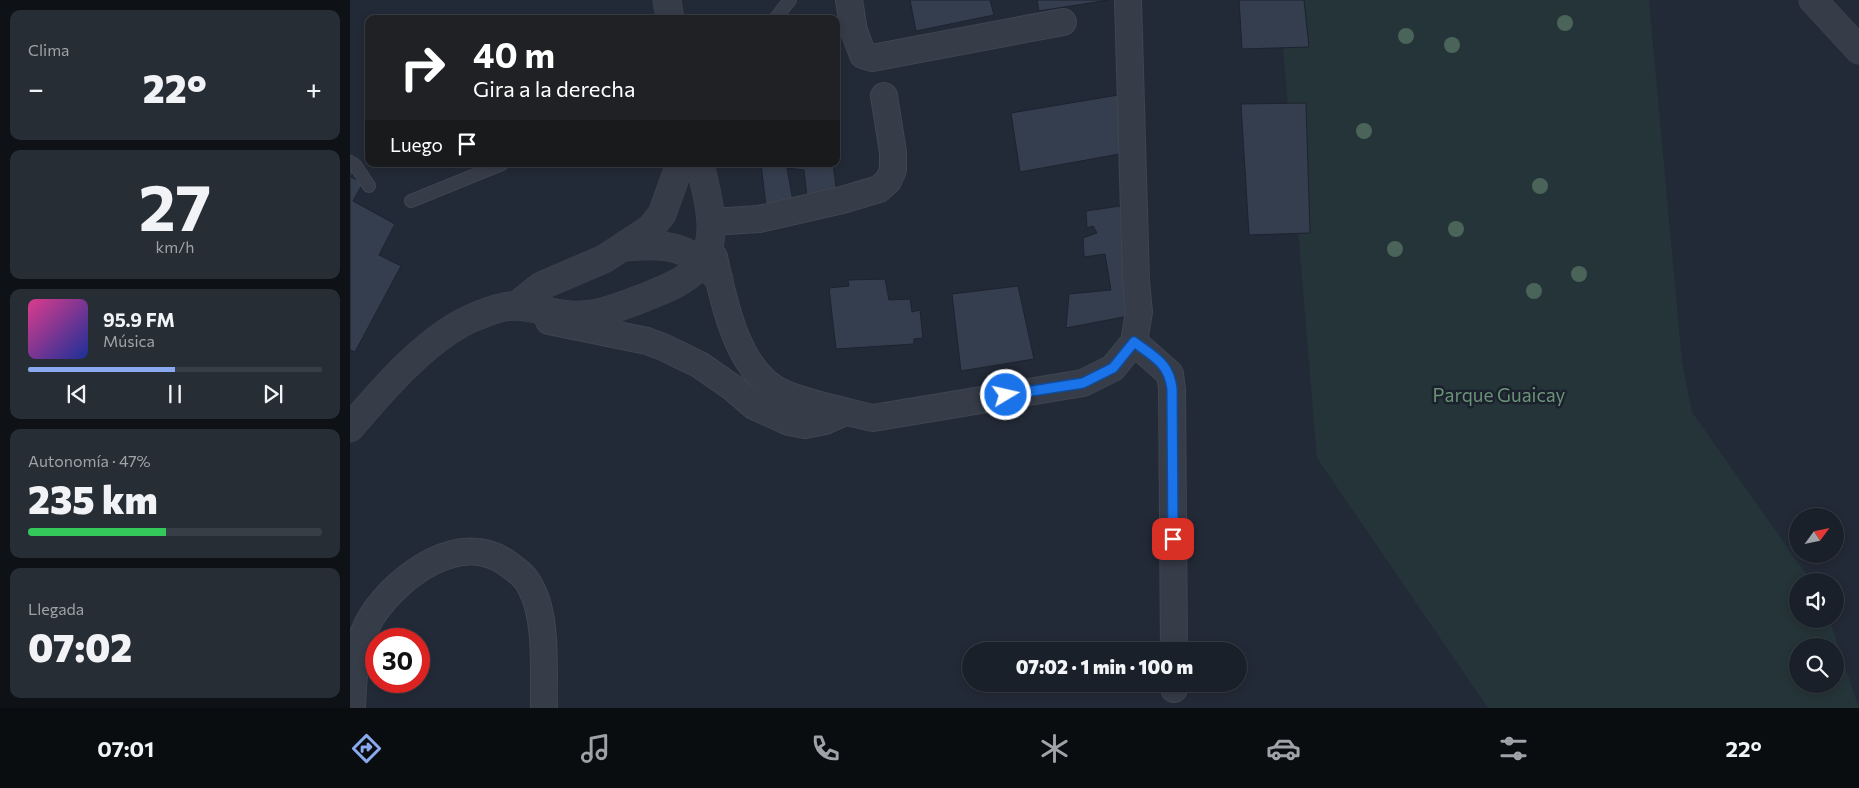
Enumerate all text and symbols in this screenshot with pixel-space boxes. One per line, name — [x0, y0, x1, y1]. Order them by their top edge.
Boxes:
text: 40 m — [473, 32, 555, 75]
icon: right — [390, 35, 455, 100]
text: Clima — [28, 40, 69, 59]
text: 22° — [143, 64, 207, 111]
text: − — [28, 71, 44, 105]
text: + — [306, 71, 322, 105]
text: Gira a la derecha — [473, 75, 635, 102]
icon: arrive — [453, 130, 481, 158]
text: Luego — [390, 133, 443, 156]
text: 27 — [139, 165, 211, 244]
text: km/h — [156, 237, 194, 256]
text: 95.9 FM — [103, 308, 175, 331]
text: Música — [103, 331, 155, 350]
position arrow — [979, 368, 1031, 420]
icon: previous — [63, 380, 91, 408]
icon: pause — [161, 380, 189, 408]
icon: next — [259, 380, 287, 408]
park label: Parque Guaicay — [1433, 383, 1566, 406]
text: Autonomía · 47% — [28, 451, 151, 470]
text: 235 km — [28, 475, 158, 522]
north arrow — [1789, 508, 1844, 562]
map controls — [1789, 508, 1844, 693]
pin — [1152, 518, 1194, 560]
icon: arrive — [1159, 525, 1187, 553]
button: sound — [1789, 573, 1844, 628]
text: Llegada — [28, 599, 84, 618]
text: 07:02 — [28, 623, 132, 670]
speed limit sign: 30 — [365, 628, 430, 693]
button: search — [1789, 638, 1844, 693]
text: 07:02 · 1 min · 100 m — [1016, 655, 1193, 678]
icon: directions — [349, 731, 384, 766]
icon: music — [578, 731, 613, 766]
icon: phone — [808, 731, 843, 766]
icon: climate — [1037, 731, 1072, 766]
icon: car — [1266, 731, 1301, 766]
icon: filters — [1496, 731, 1531, 766]
text: 07:01 — [97, 735, 154, 762]
text: 22° — [1725, 735, 1762, 762]

